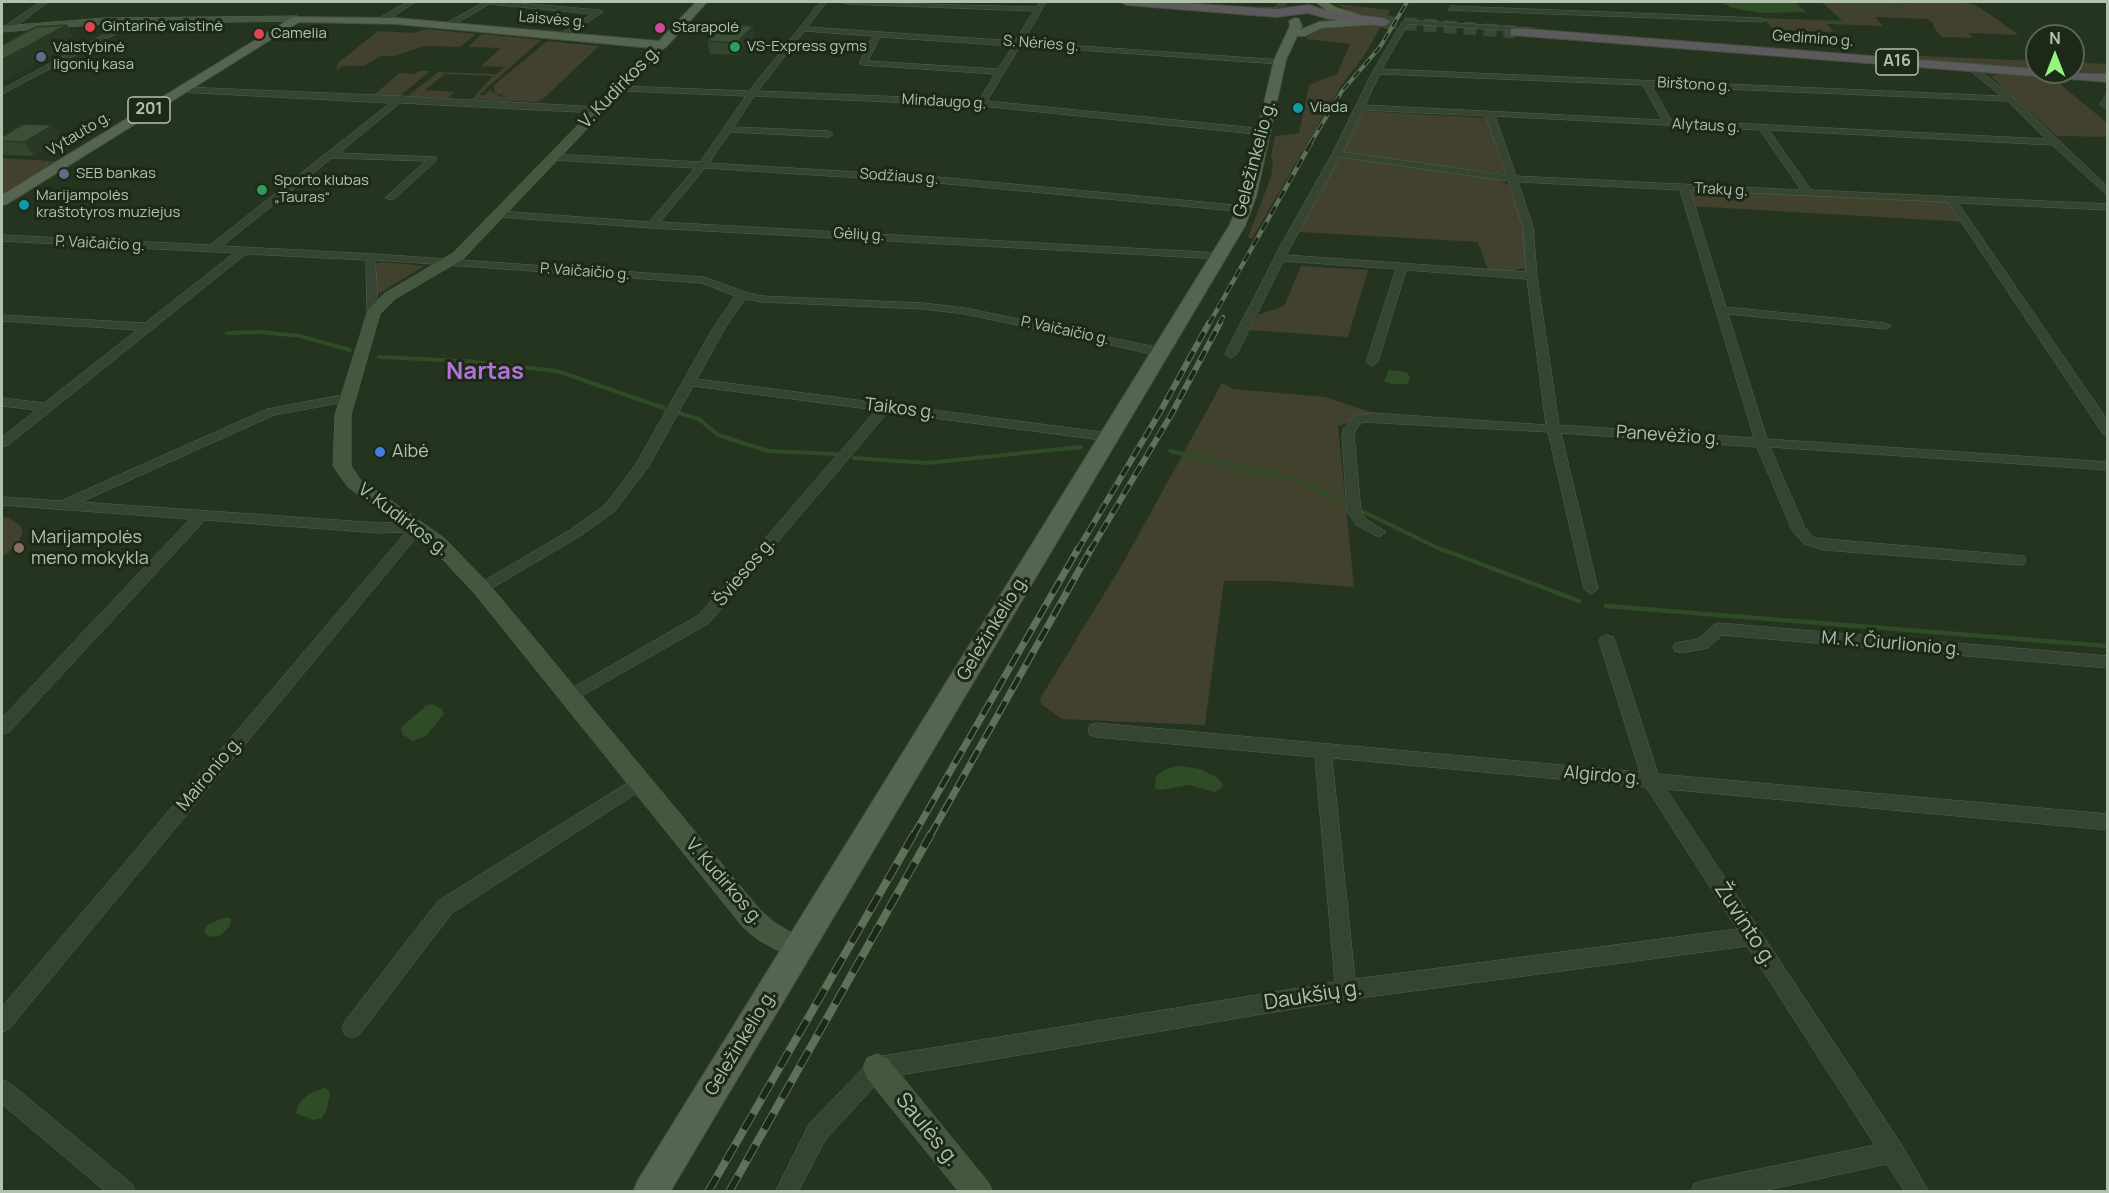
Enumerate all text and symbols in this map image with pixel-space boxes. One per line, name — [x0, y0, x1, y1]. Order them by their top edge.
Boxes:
street label: Laisvės g. — [518, 8, 586, 32]
place label: Gintarinė vaistinė — [102, 18, 223, 36]
place label: Starapolė — [672, 19, 739, 37]
marker: Gintarinė vaistinė — [83, 20, 97, 34]
marker: Starapolė — [653, 21, 667, 35]
north arrow — [2025, 24, 2085, 84]
place label: Camelia — [271, 25, 327, 43]
marker: Camelia — [252, 27, 266, 41]
street label: Gedimino g. — [1772, 27, 1854, 51]
text: N — [2049, 27, 2061, 49]
street label: S. Nėries g. — [1002, 32, 1080, 56]
place label: VS-Express gyms — [747, 38, 867, 56]
place label: Valstybinė ligonių kasa — [53, 39, 134, 74]
marker: VS-Express gyms — [728, 40, 742, 54]
street label: V. Kudirkos g. — [575, 41, 665, 133]
road number: A16 — [1876, 49, 1918, 75]
marker: Valstybinė ligonių kasa — [34, 50, 48, 64]
street label: Birštono g. — [1657, 74, 1731, 96]
street label: Mindaugo g. — [901, 91, 987, 113]
road number: 201 — [128, 97, 170, 123]
street label: Geležinkelio g. — [1229, 98, 1281, 220]
place label: Viada — [1310, 99, 1348, 117]
marker: Viada — [1291, 101, 1305, 115]
street label: Vytauto g. — [44, 108, 114, 160]
street label: Alytaus g. — [1671, 115, 1741, 137]
place label: SEB bankas — [76, 165, 156, 183]
street label: Sodžiaus g. — [859, 165, 939, 189]
marker: SEB bankas — [57, 167, 71, 181]
place label: Sporto klubas „Tauras“ — [274, 172, 369, 207]
street label: Trakų g. — [1694, 180, 1748, 200]
marker: Sporto klubas „Tauras“ — [255, 183, 269, 197]
place label: Marijampolės kraštotyros muziejus — [36, 187, 180, 222]
marker: Marijampolės kraštotyros muziejus — [17, 198, 31, 212]
street label: Gėlių g. — [833, 225, 885, 245]
street label: P. Vaičaičio g. — [55, 233, 145, 255]
street label: P. Vaičaičio g. — [540, 260, 630, 284]
street label: P. Vaičaičio g. — [1019, 313, 1111, 349]
district label: Nartas — [446, 358, 524, 386]
street label: Taikos g. — [863, 394, 937, 424]
street label: Panevėžio g. — [1615, 422, 1721, 450]
place label: Aibė — [392, 441, 429, 463]
marker: Aibė — [373, 445, 387, 459]
street label: V. Kudirkos g. — [354, 479, 452, 561]
place label: Marijampolės meno mokykla — [31, 527, 149, 570]
street label: Šviesos g. — [710, 533, 780, 611]
marker: Marijampolės meno mokykla — [12, 541, 26, 555]
street label: Geležinkelio g. — [953, 571, 1033, 685]
street label: M. K. Čiurlionio g. — [1820, 627, 1962, 661]
street label: Maironio g. — [173, 732, 247, 816]
street label: Algirdo g. — [1563, 762, 1641, 790]
street label: V. Kudirkos g. — [681, 834, 767, 930]
street label: Žuvinto g. — [1708, 878, 1782, 972]
street label: Daukšių g. — [1262, 976, 1364, 1016]
street label: Geležinkelio g. — [701, 986, 781, 1100]
street label: Saulės g. — [890, 1088, 964, 1172]

